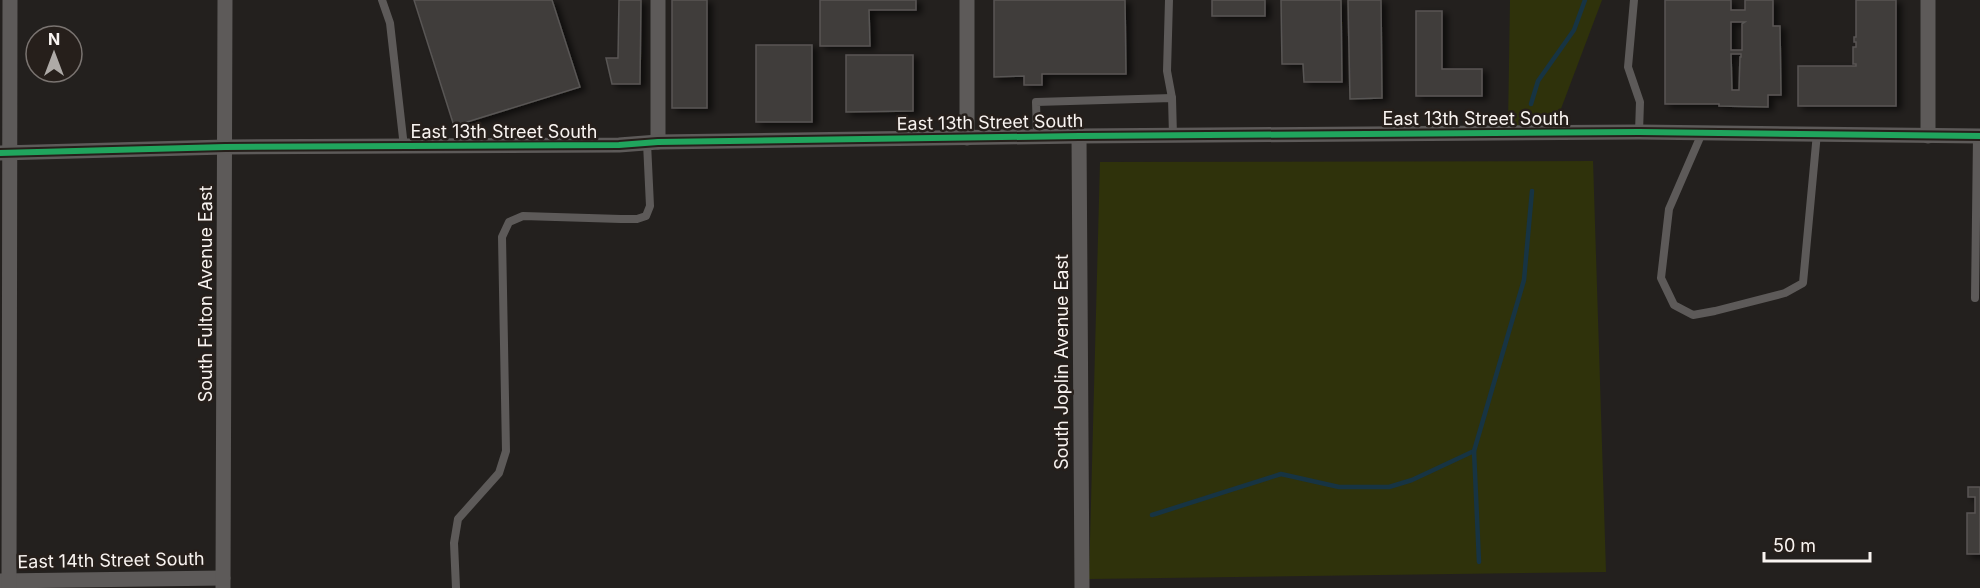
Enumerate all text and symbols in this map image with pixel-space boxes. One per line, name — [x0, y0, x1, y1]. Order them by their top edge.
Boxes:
north arrow — [24, 24, 84, 84]
text: N — [48, 29, 60, 49]
street label: East 13th Street South — [1383, 108, 1569, 129]
street label: East 13th Street South — [896, 110, 1084, 134]
street label: East 13th Street South — [411, 121, 597, 142]
street label: South Fulton Avenue East — [195, 186, 216, 402]
street label: South Joplin Avenue East — [1051, 254, 1072, 470]
scale bar — [1764, 525, 1870, 563]
text: 50 m — [1773, 535, 1816, 556]
street label: East 14th Street South — [17, 548, 205, 572]

